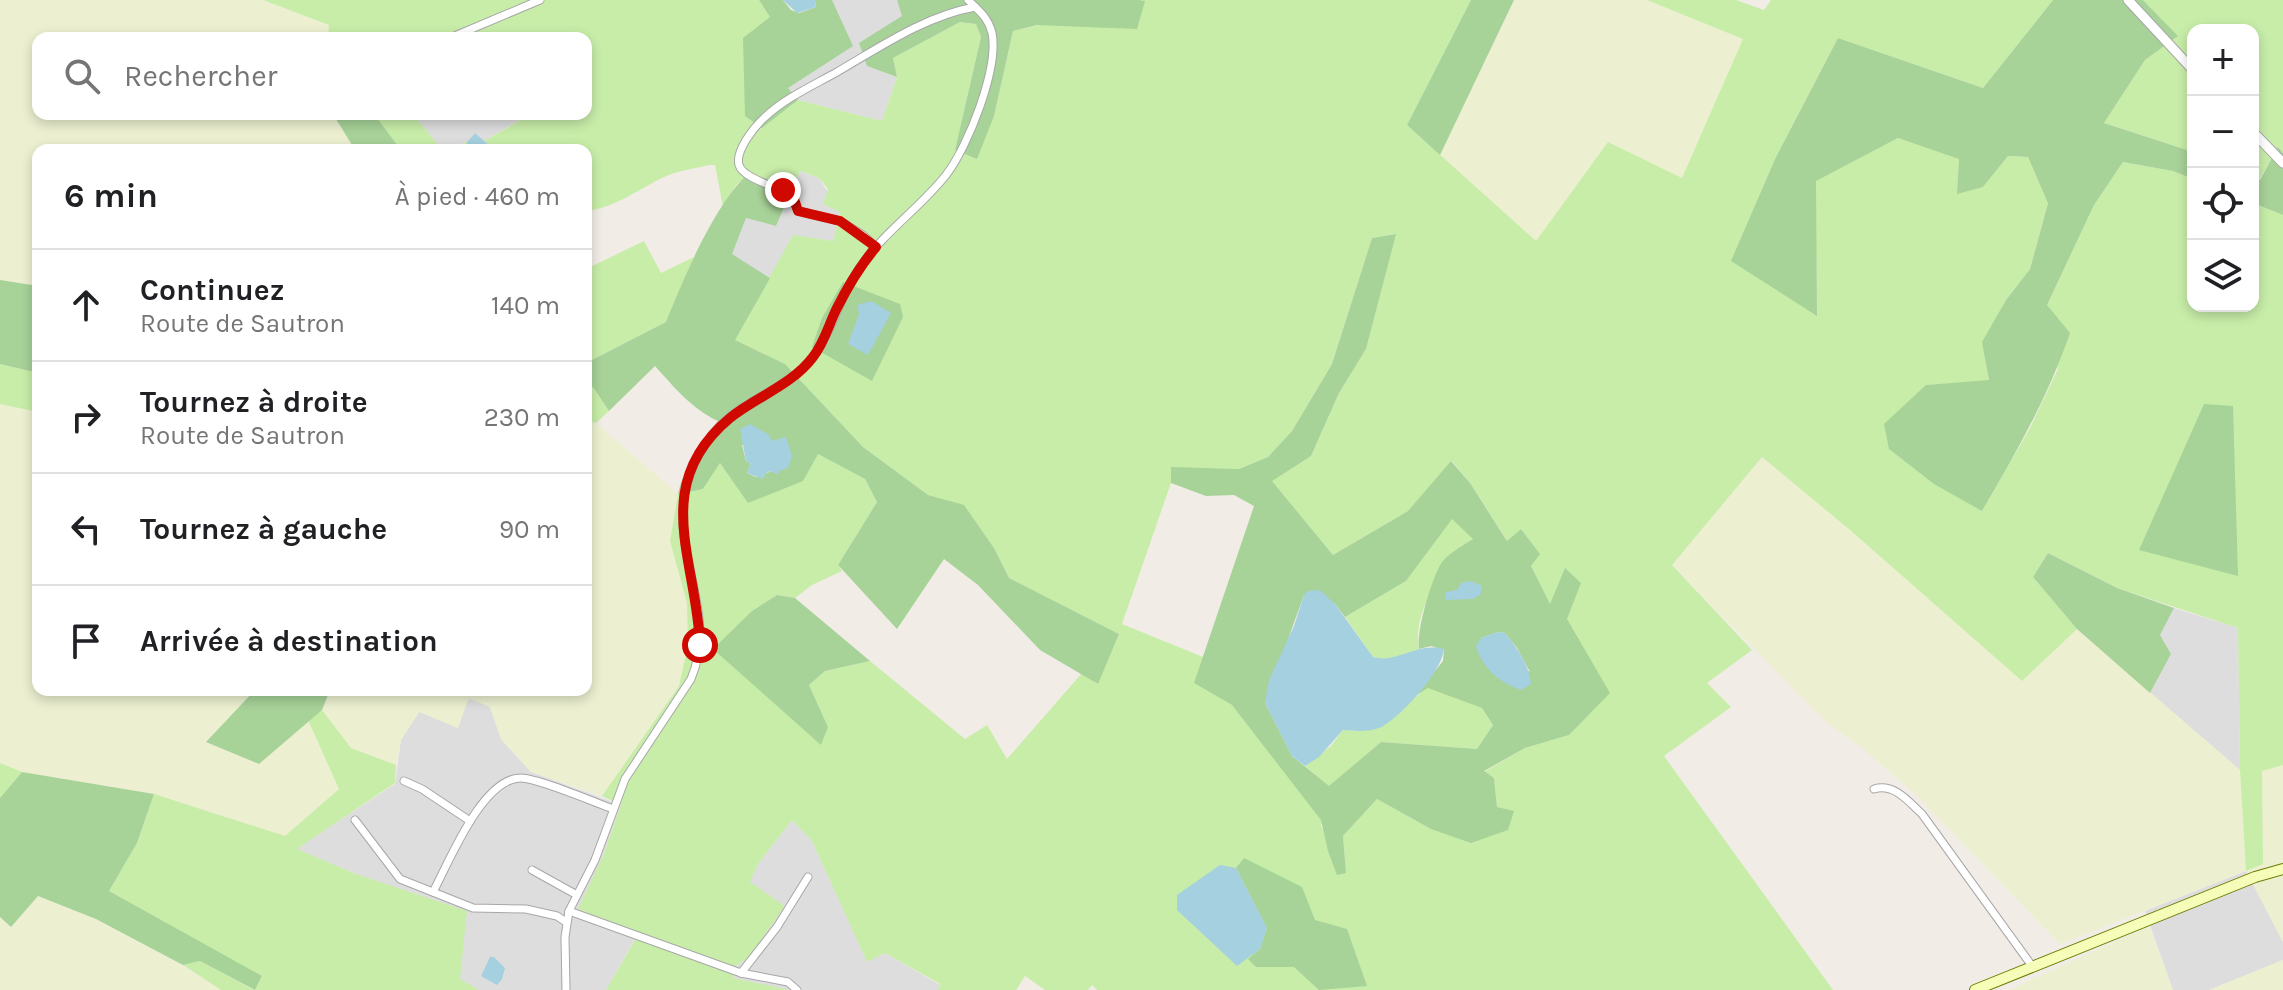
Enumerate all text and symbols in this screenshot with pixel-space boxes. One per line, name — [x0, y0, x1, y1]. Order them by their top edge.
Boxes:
map controls — [2187, 24, 2259, 312]
button: + — [2187, 24, 2259, 96]
search box — [32, 32, 592, 120]
icon: search — [60, 54, 104, 98]
text: Rechercher — [124, 58, 277, 94]
button: − — [2187, 96, 2259, 168]
button: locate — [2187, 168, 2259, 240]
route end — [765, 172, 801, 208]
text: 6 min — [64, 176, 158, 216]
text: À pied · 460 m — [395, 181, 560, 212]
button: layers — [2187, 240, 2259, 312]
text: Continuez — [140, 272, 285, 308]
icon: ahead — [64, 283, 108, 327]
text: 140 m — [491, 290, 560, 321]
text: Route de Sautron — [140, 308, 345, 339]
text: Tournez à droite — [140, 384, 368, 420]
icon: right — [64, 395, 108, 439]
text: 230 m — [484, 402, 560, 433]
text: Route de Sautron — [140, 420, 345, 451]
icon: left — [64, 507, 108, 551]
text: Tournez à gauche — [140, 511, 387, 547]
text: 90 m — [499, 514, 560, 545]
icon: arrive — [64, 619, 108, 663]
text: Arrivée à destination — [140, 623, 438, 659]
route start — [682, 627, 718, 663]

